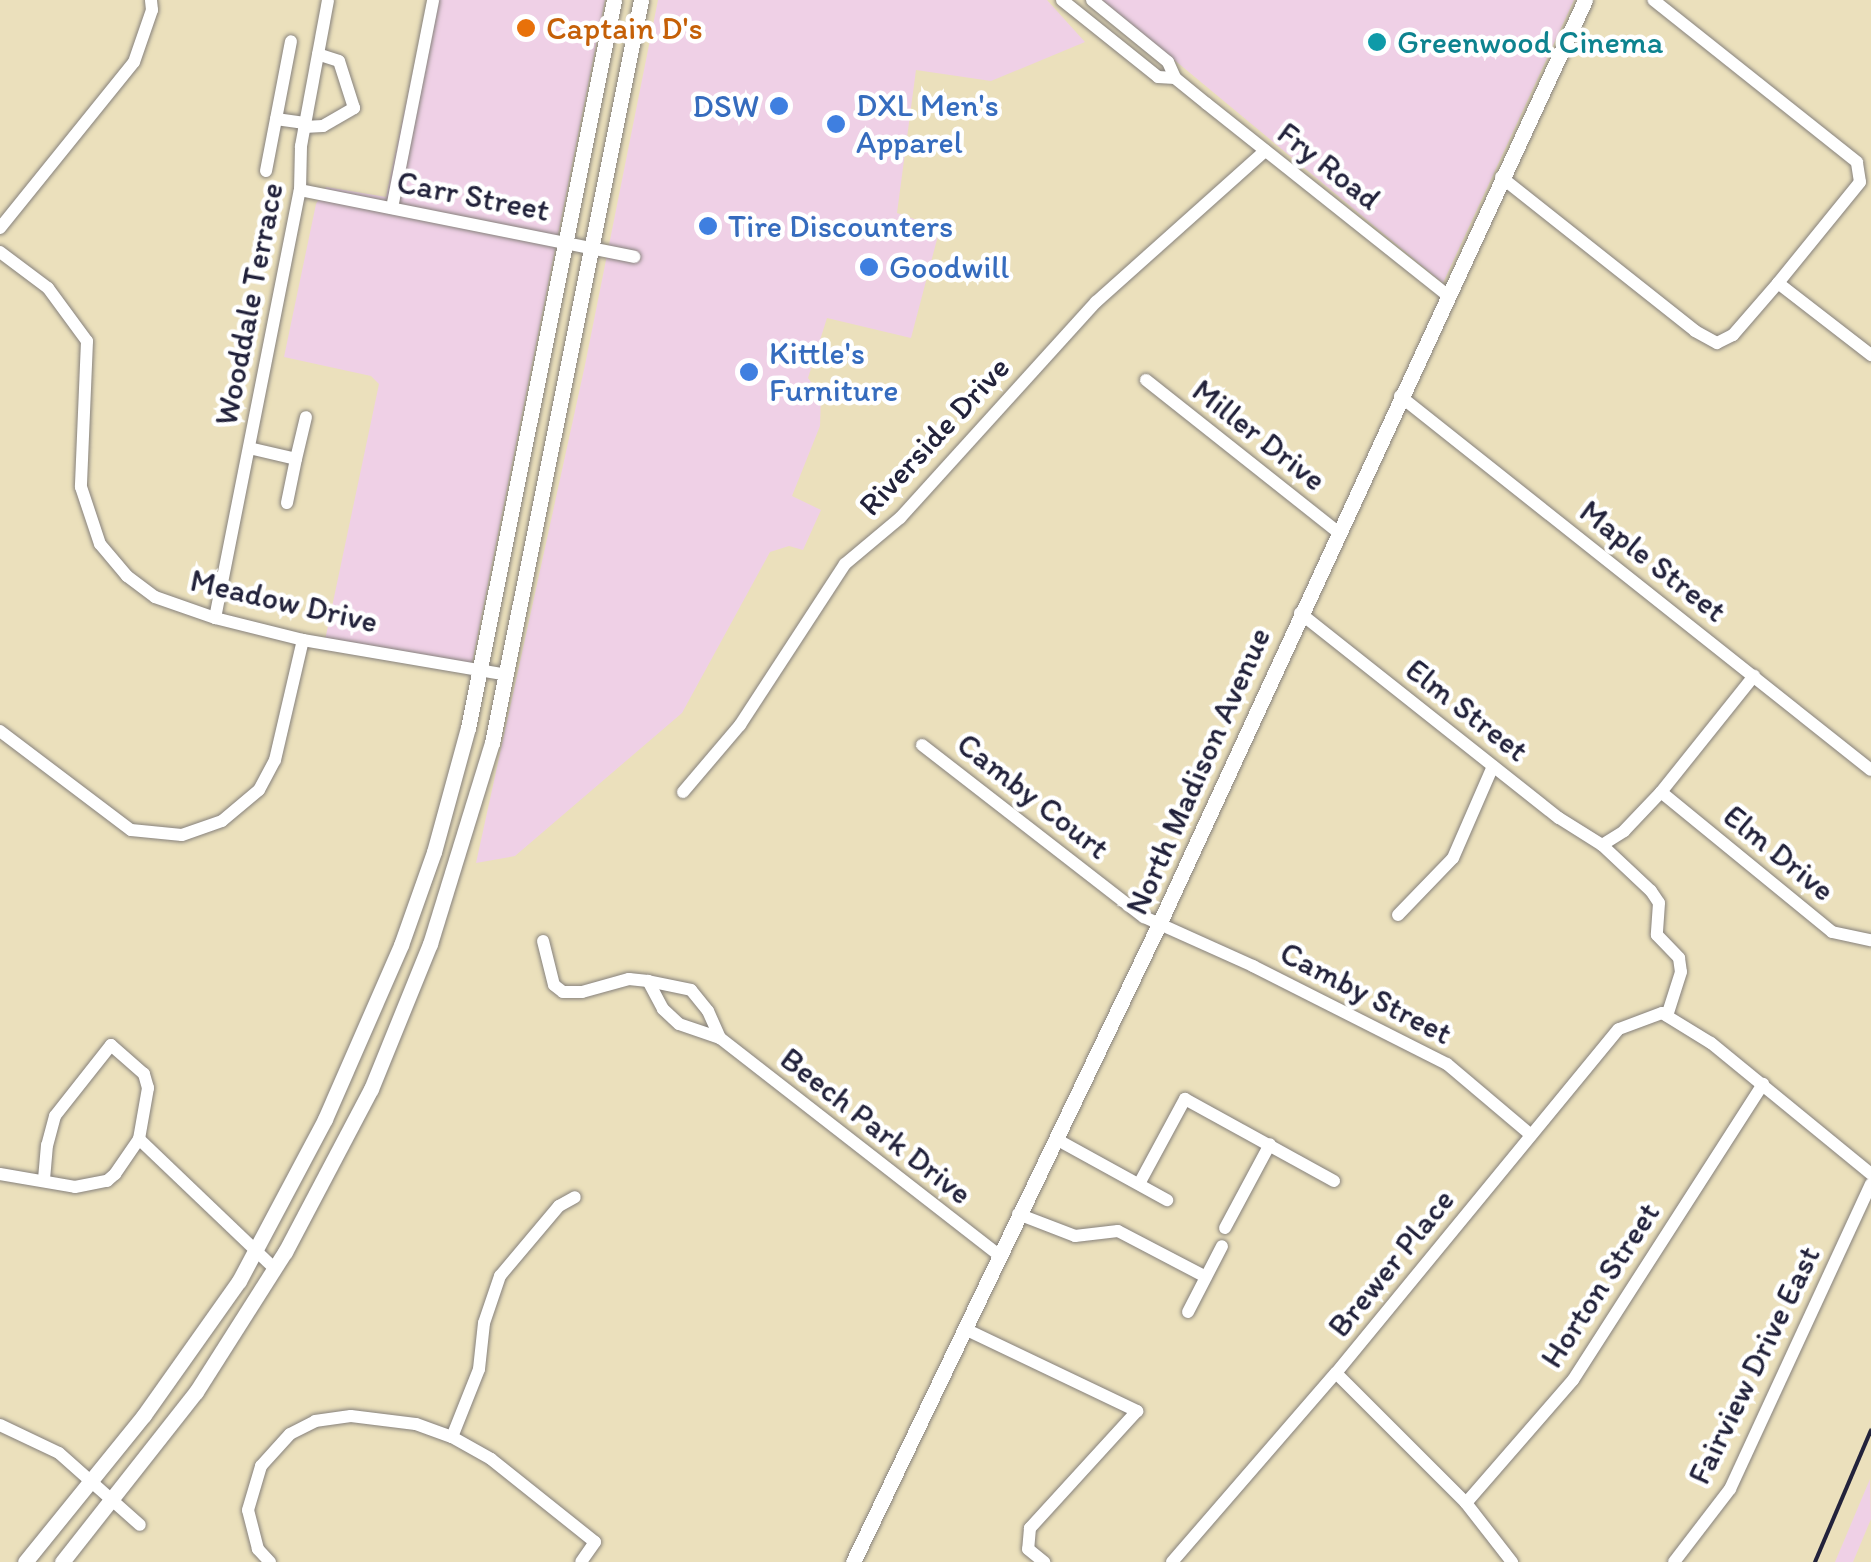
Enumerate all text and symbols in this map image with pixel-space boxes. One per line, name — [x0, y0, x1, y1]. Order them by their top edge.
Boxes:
place label: Captain D's — [546, 9, 703, 47]
marker: Captain D's — [515, 17, 537, 39]
place label: Greenwood Cinema — [1397, 23, 1663, 61]
marker: Greenwood Cinema — [1366, 31, 1388, 53]
place label: DSW — [692, 87, 759, 125]
place label: DXL Men's Apparel — [856, 87, 999, 162]
marker: DSW — [768, 95, 790, 117]
marker: DXL Men's Apparel — [825, 113, 847, 135]
street label: Fry Road — [1270, 114, 1388, 218]
street label: Carr Street — [394, 162, 552, 230]
street label: Wooddale Terrace — [207, 181, 291, 427]
place label: Tire Discounters — [728, 207, 953, 245]
marker: Tire Discounters — [697, 215, 719, 237]
place label: Goodwill — [889, 248, 1009, 286]
marker: Goodwill — [858, 256, 880, 278]
place label: Kittle's Furniture — [769, 335, 899, 410]
street label: Riverside Drive — [850, 348, 1018, 524]
marker: Kittle's Furniture — [738, 361, 760, 383]
street label: Miller Drive — [1185, 371, 1333, 499]
street label: Maple Street — [1572, 492, 1734, 630]
street label: Meadow Drive — [187, 561, 381, 641]
street label: North Madison Avenue — [1117, 621, 1279, 921]
street label: Elm Street — [1398, 650, 1536, 770]
street label: Camby Court — [949, 725, 1117, 867]
street label: Elm Drive — [1716, 797, 1842, 909]
street label: Camby Street — [1274, 933, 1458, 1053]
street label: Beech Park Drive — [773, 1039, 979, 1213]
street label: Brewer Place — [1320, 1181, 1462, 1345]
street label: Horton Street — [1532, 1195, 1668, 1375]
street label: Fairview Drive East — [1680, 1240, 1828, 1490]

